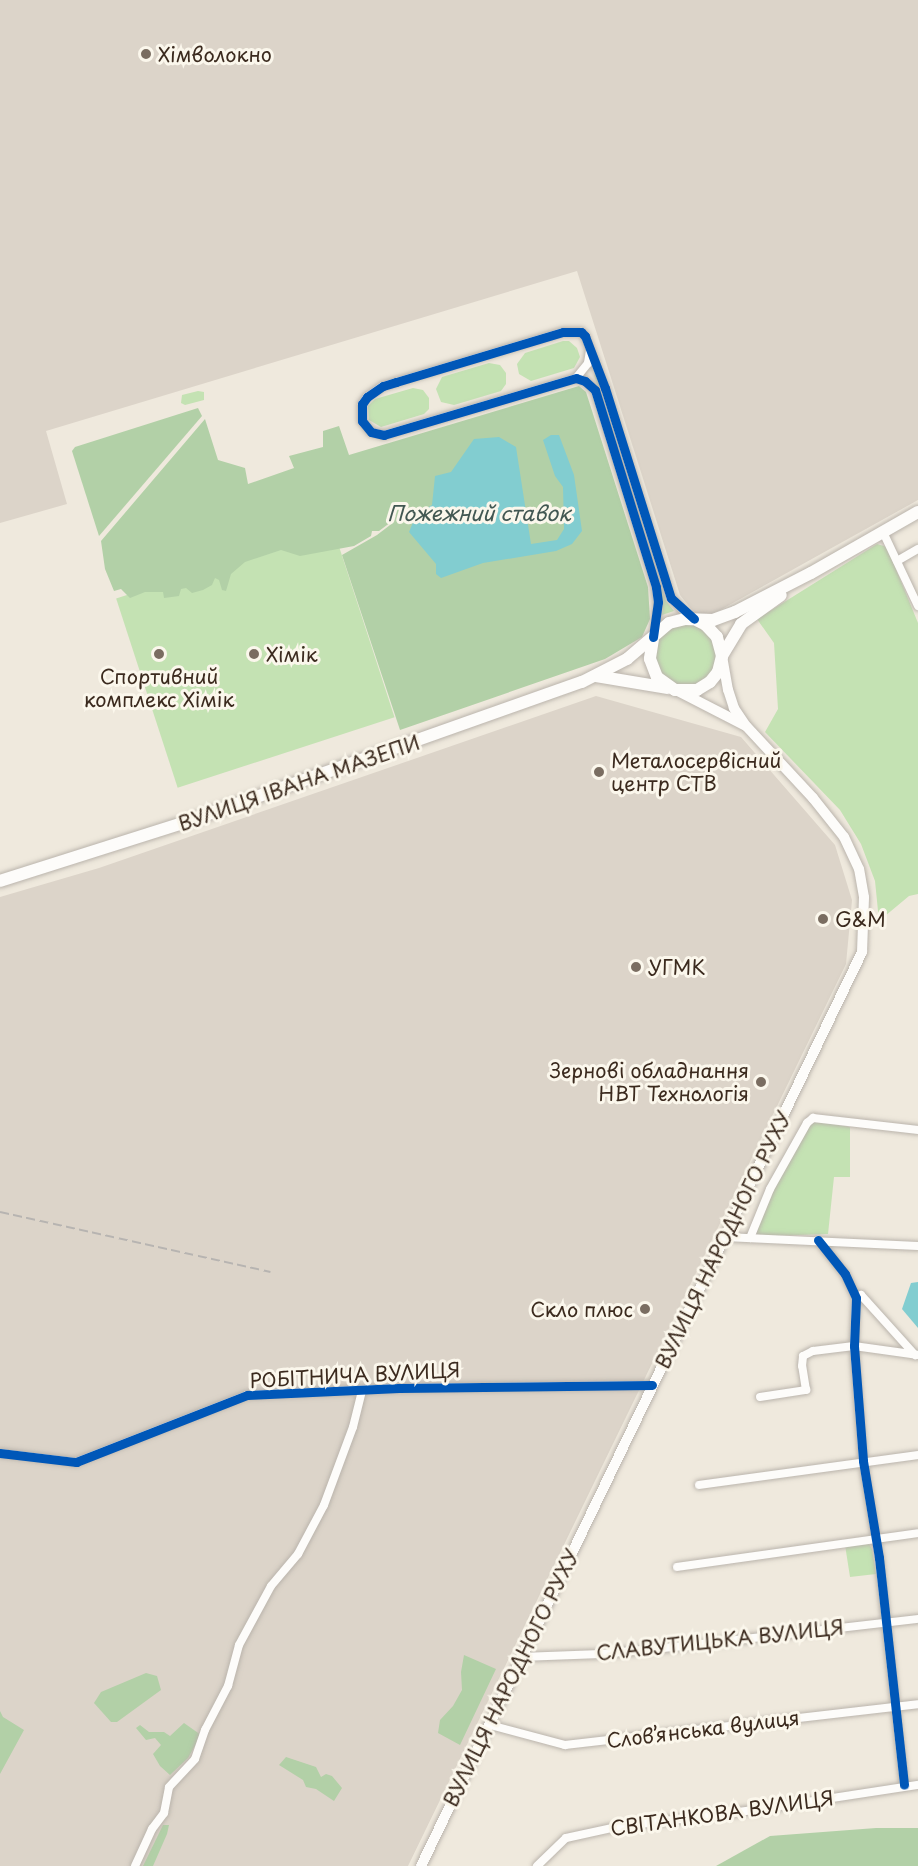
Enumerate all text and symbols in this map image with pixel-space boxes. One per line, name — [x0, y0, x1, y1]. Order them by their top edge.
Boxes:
place label: Хімволокно — [158, 42, 272, 66]
marker: Хімволокно — [139, 47, 153, 61]
water label: Пожежний ставок — [386, 499, 572, 525]
place label: Хімік — [266, 642, 318, 666]
marker: Спортивний комплекс Хімік — [152, 647, 166, 661]
marker: Хімік — [247, 647, 261, 661]
place label: Спортивний комплекс Хімік — [83, 664, 235, 711]
street label: ВУЛИЦЯ ІВАНА МАЗЕПИ — [174, 730, 424, 836]
place label: Металосервісний центр СТВ — [611, 748, 781, 795]
marker: Металосервісний центр СТВ — [592, 765, 606, 779]
place label: G&M — [835, 907, 886, 931]
marker: G&M — [816, 912, 830, 926]
place label: УГМК — [648, 955, 705, 979]
marker: УГМК — [629, 960, 643, 974]
place label: Зернові обладнання НВТ Технологія — [550, 1058, 749, 1105]
marker: Зернові обладнання НВТ Технологія — [754, 1075, 768, 1089]
street label: ВУЛИЦЯ НАРОДНОГО РУХУ — [650, 1107, 796, 1373]
place label: Скло плюс — [529, 1297, 633, 1321]
marker: Скло плюс — [638, 1302, 652, 1316]
street label: РОБІТНИЧА ВУЛИЦЯ — [249, 1357, 461, 1393]
street label: ВУЛИЦЯ НАРОДНОГО РУХУ — [438, 1545, 584, 1811]
street label: СЛАВУТИЦЬКА ВУЛИЦЯ — [595, 1615, 845, 1665]
street label: Словʼянська вулиця — [605, 1705, 801, 1753]
street label: СВІТАНКОВА ВУЛИЦЯ — [609, 1785, 835, 1841]

